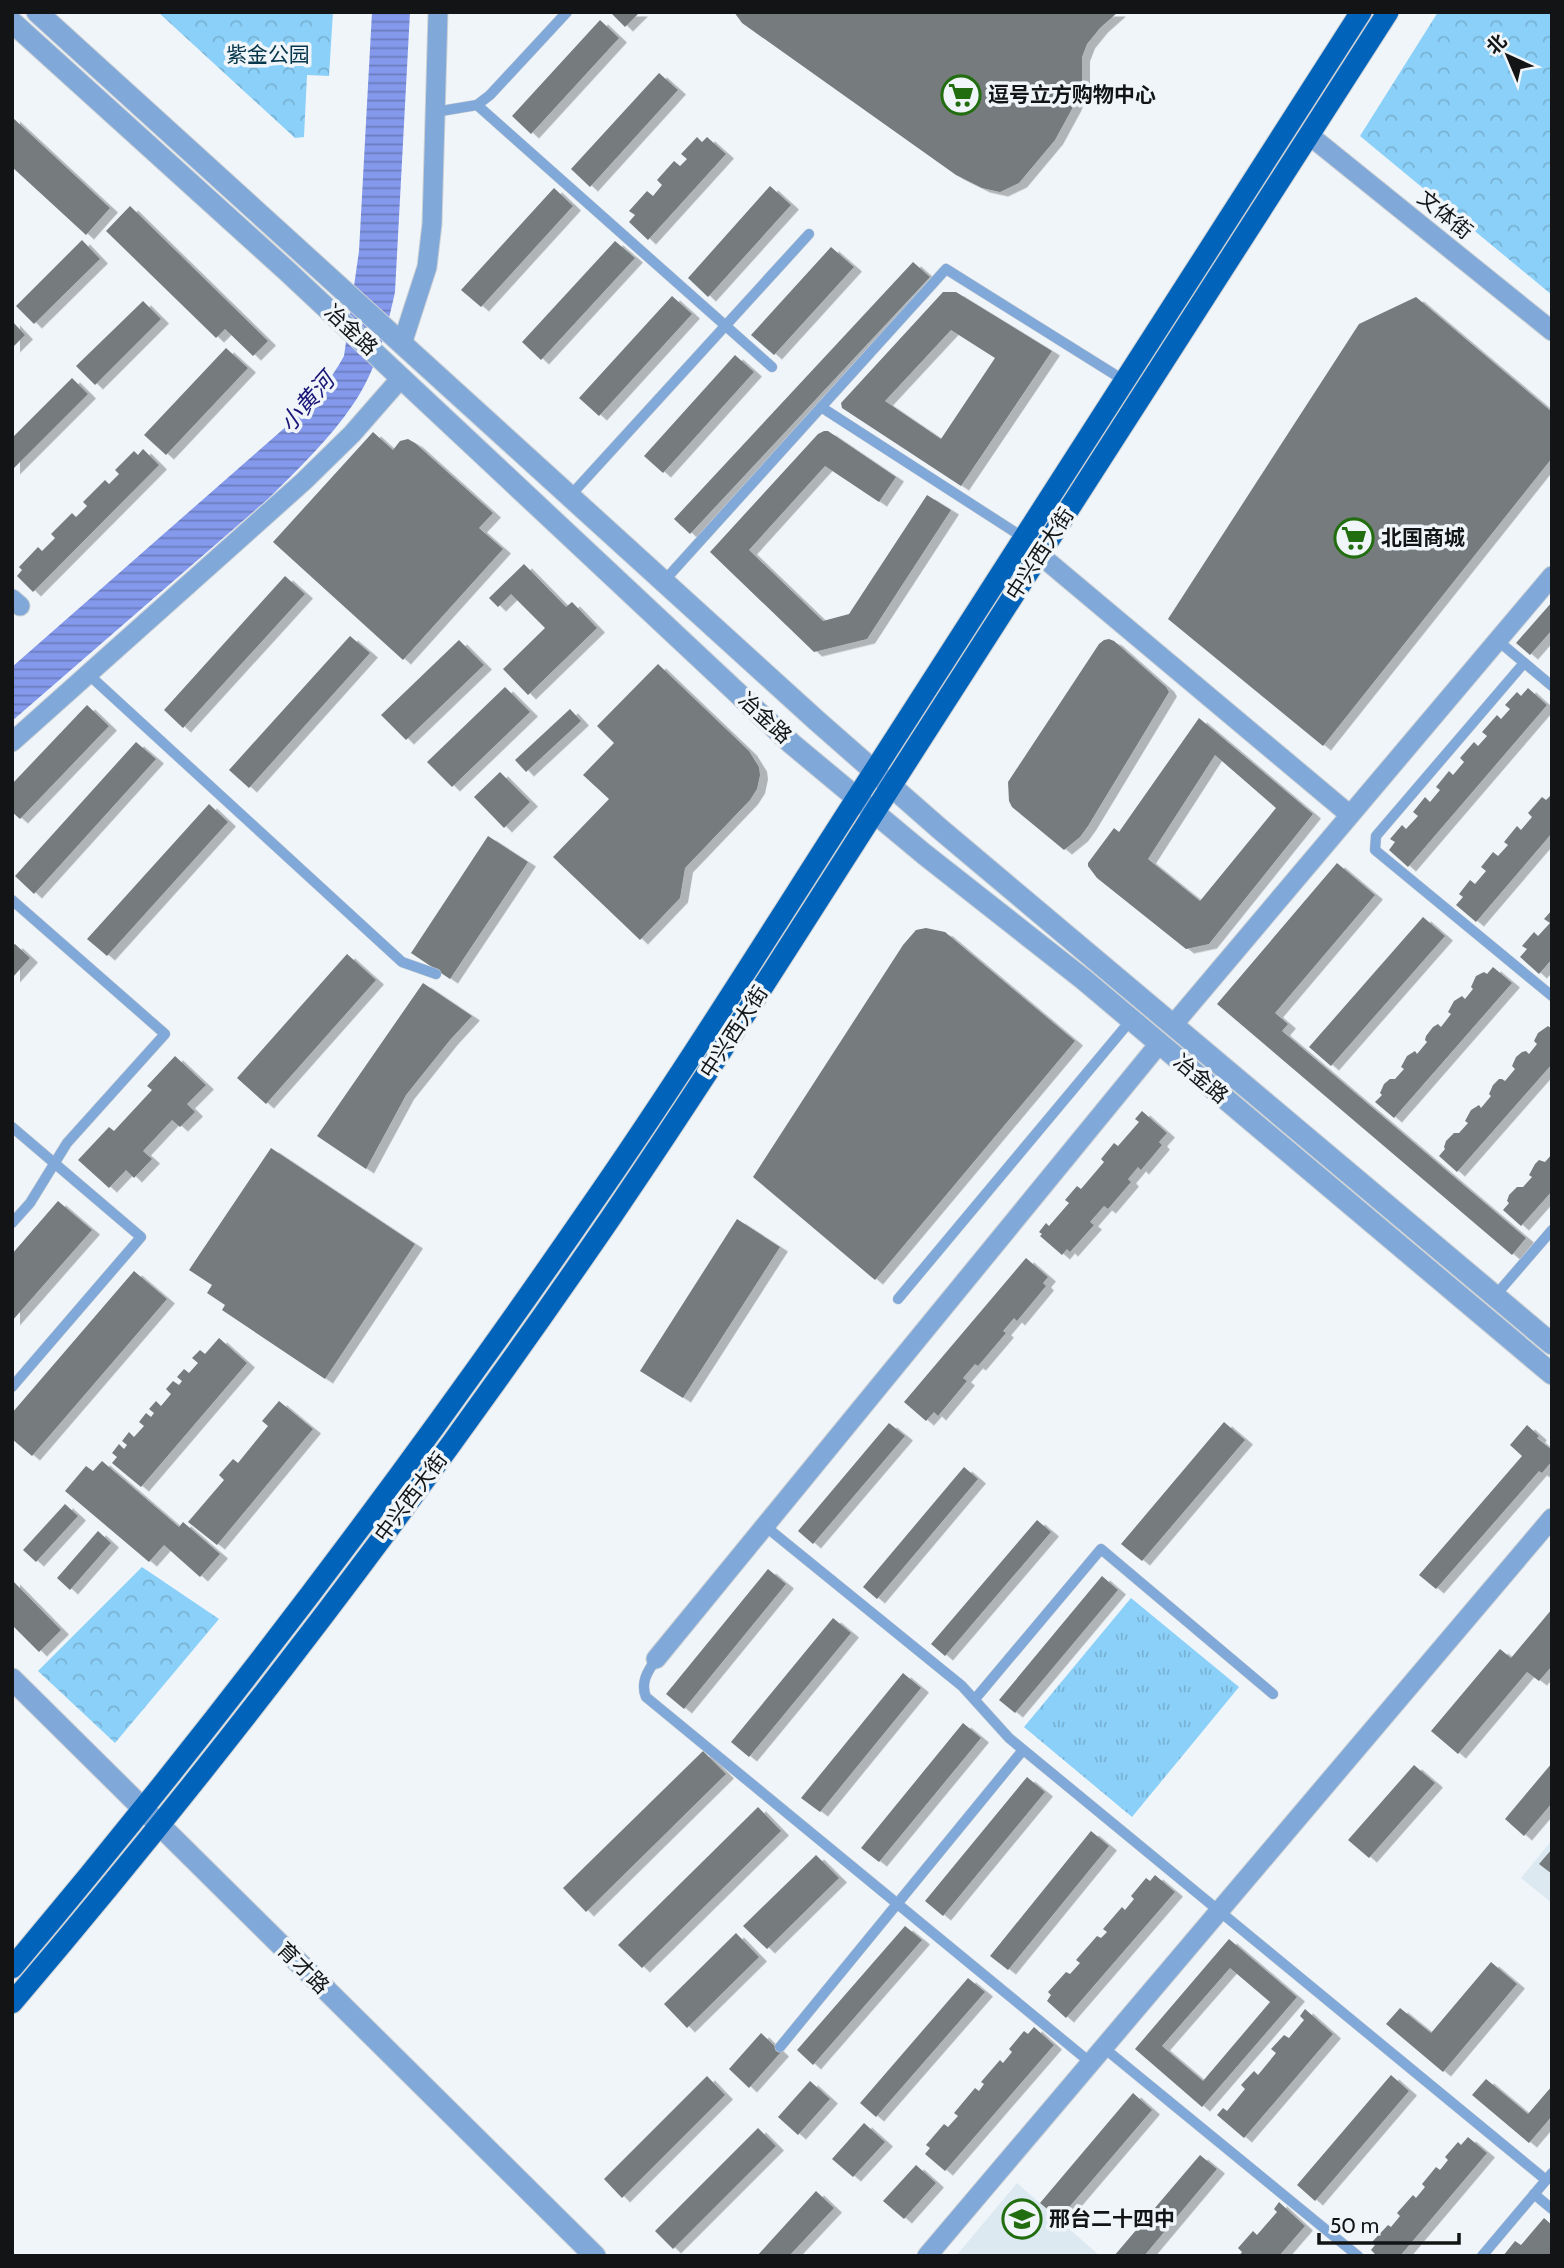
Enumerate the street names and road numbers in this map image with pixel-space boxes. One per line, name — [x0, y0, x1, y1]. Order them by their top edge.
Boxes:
street label: 文体街 — [1413, 185, 1478, 244]
street label: 冶金路 — [320, 299, 383, 360]
street label: 中兴西大街 — [1001, 503, 1079, 605]
street label: 冶金路 — [734, 687, 797, 748]
street label: 中兴西大街 — [695, 981, 773, 1083]
street label: 冶金路 — [1169, 1049, 1233, 1108]
street label: 中兴西大街 — [369, 1447, 452, 1546]
street label: 育才路 — [272, 1937, 334, 1999]

